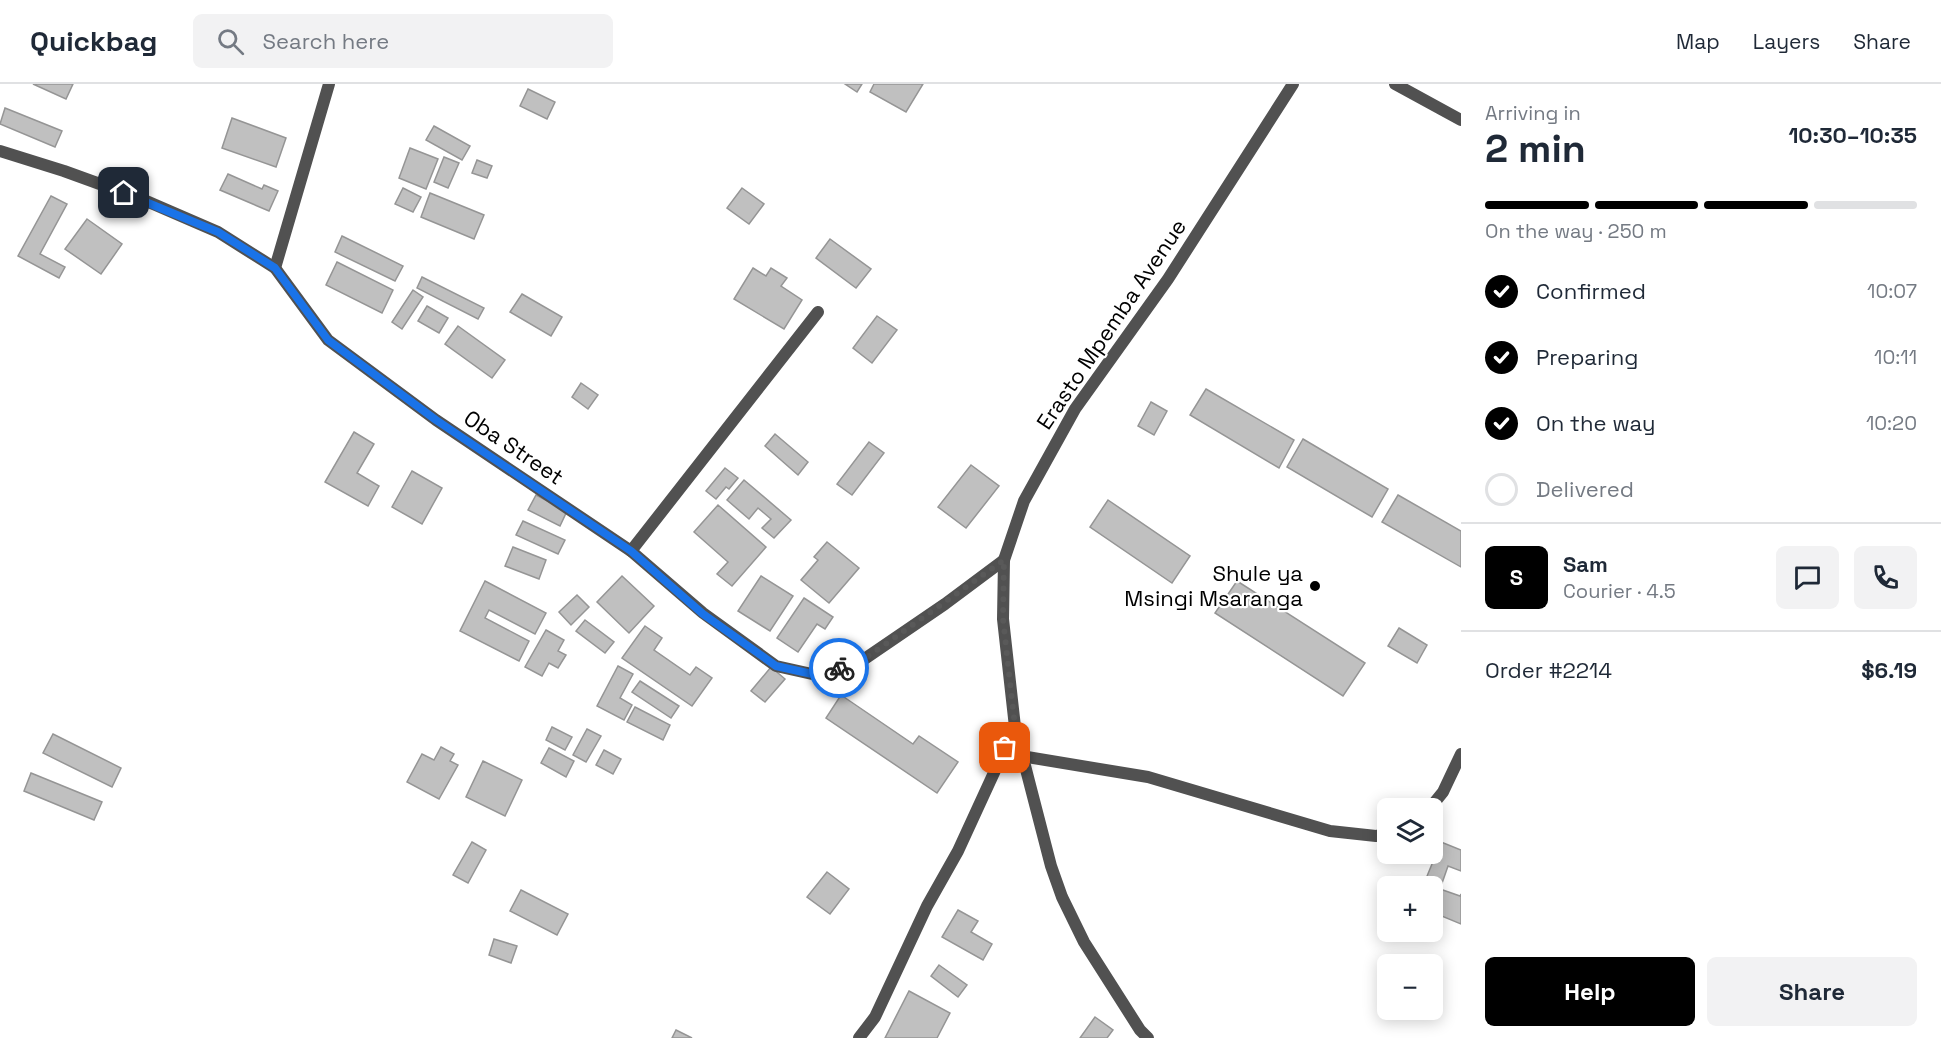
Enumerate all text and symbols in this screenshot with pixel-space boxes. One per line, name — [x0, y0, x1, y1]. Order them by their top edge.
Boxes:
search box — [193, 14, 613, 68]
text: Quickbag — [30, 23, 157, 59]
icon: search — [214, 25, 247, 58]
text: Search here — [262, 27, 389, 55]
text: Map — [1676, 28, 1720, 55]
text: Layers — [1753, 28, 1820, 55]
text: Share — [1853, 28, 1911, 55]
text: Arriving in — [1485, 100, 1581, 126]
text: 10:30–10:35 — [1788, 121, 1917, 149]
text: 2 min — [1485, 124, 1586, 173]
pin — [98, 167, 149, 218]
icon: home — [107, 176, 140, 209]
street label: Erasto Mpemba Avenue — [1030, 213, 1192, 435]
text: On the way · 250 m — [1485, 218, 1667, 244]
icon: check — [1485, 275, 1518, 308]
text: Confirmed — [1536, 277, 1646, 305]
text: 10:07 — [1867, 278, 1917, 304]
icon: check — [1485, 341, 1518, 374]
text: Preparing — [1536, 343, 1638, 371]
text: 10:11 — [1874, 344, 1917, 370]
street label: Oba Street — [459, 403, 569, 491]
icon: check — [1485, 407, 1518, 440]
text: On the way — [1536, 409, 1655, 437]
text: 10:20 — [1866, 410, 1917, 436]
text: Delivered — [1536, 475, 1634, 503]
button: chat — [1776, 546, 1839, 609]
button: phone — [1854, 546, 1917, 609]
text: Sam — [1563, 550, 1608, 578]
place label: Shule ya Msingi Msaranga — [1124, 559, 1303, 612]
text: S — [1510, 563, 1523, 591]
text: Courier · 4.5 — [1563, 578, 1676, 604]
marker: Shule ya Msingi Msaranga — [1308, 579, 1322, 593]
courier — [809, 638, 869, 698]
icon: bike — [823, 652, 856, 685]
text: Order #2214 — [1485, 656, 1612, 684]
text: $6.19 — [1861, 656, 1917, 684]
pin — [979, 722, 1030, 773]
icon: bag — [988, 731, 1021, 764]
map controls — [1377, 798, 1443, 1020]
button: layers — [1377, 798, 1443, 864]
button: + — [1377, 876, 1443, 942]
button: − — [1377, 954, 1443, 1020]
button: Help — [1485, 957, 1695, 1026]
button: Share — [1707, 957, 1917, 1026]

